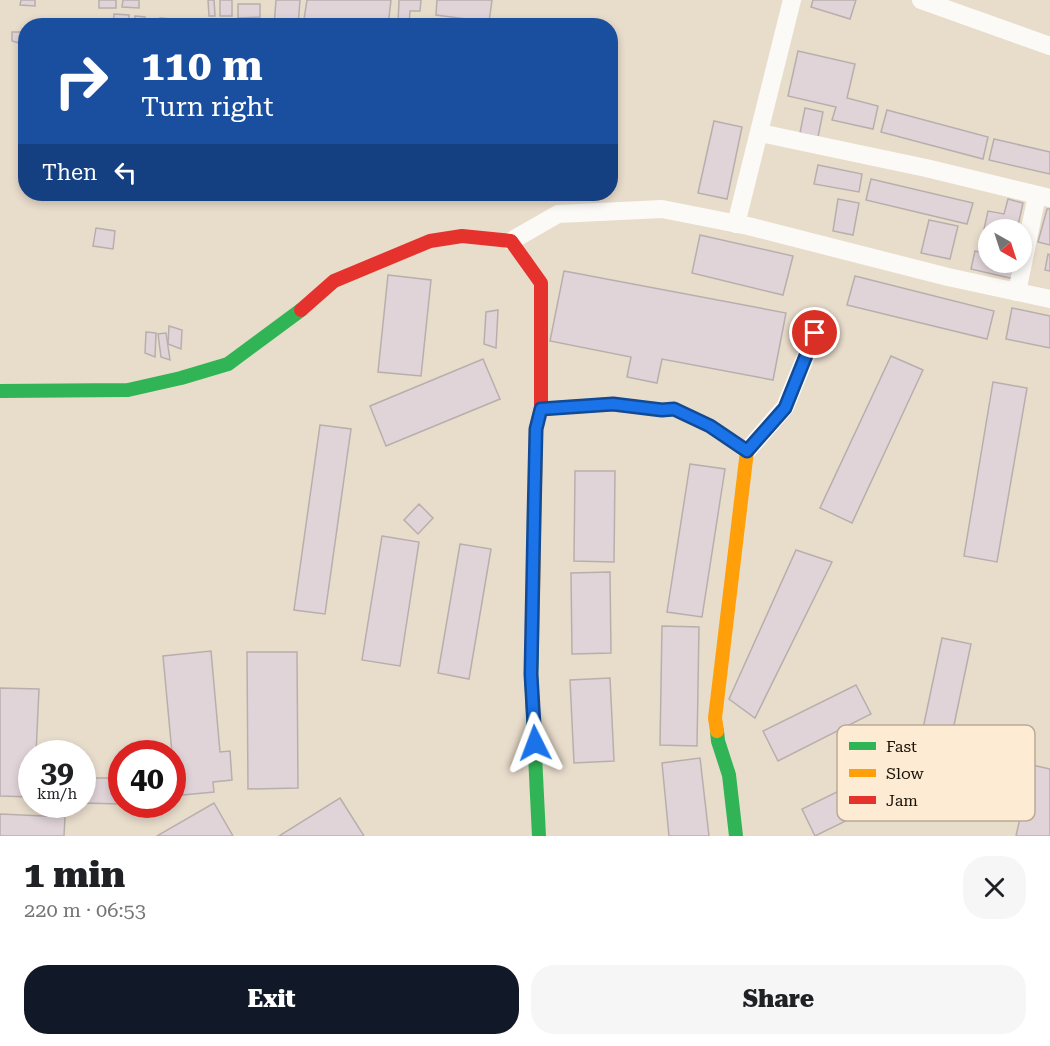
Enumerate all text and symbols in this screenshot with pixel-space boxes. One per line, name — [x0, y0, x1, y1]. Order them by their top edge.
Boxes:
text: 110 m — [141, 41, 263, 90]
icon: right — [42, 42, 120, 120]
text: Turn right — [141, 91, 274, 123]
icon: left — [109, 156, 142, 189]
text: Then — [42, 160, 97, 185]
north arrow — [978, 219, 1032, 273]
map controls — [978, 219, 1032, 273]
pin — [789, 307, 840, 358]
icon: arrive — [798, 316, 831, 349]
position arrow — [503, 711, 567, 775]
legend — [837, 725, 1035, 821]
text: Fast — [886, 737, 917, 756]
speed limit sign: 40 — [108, 740, 186, 818]
text: 39 — [40, 754, 74, 789]
text: Slow — [886, 764, 924, 783]
text: km/h — [37, 785, 77, 803]
text: Jam — [886, 791, 918, 810]
text: 1 min — [24, 854, 125, 896]
button: close — [963, 856, 1026, 919]
text: 220 m · 06:53 — [24, 898, 146, 922]
button: Exit — [24, 965, 519, 1034]
button: Share — [531, 965, 1026, 1034]

